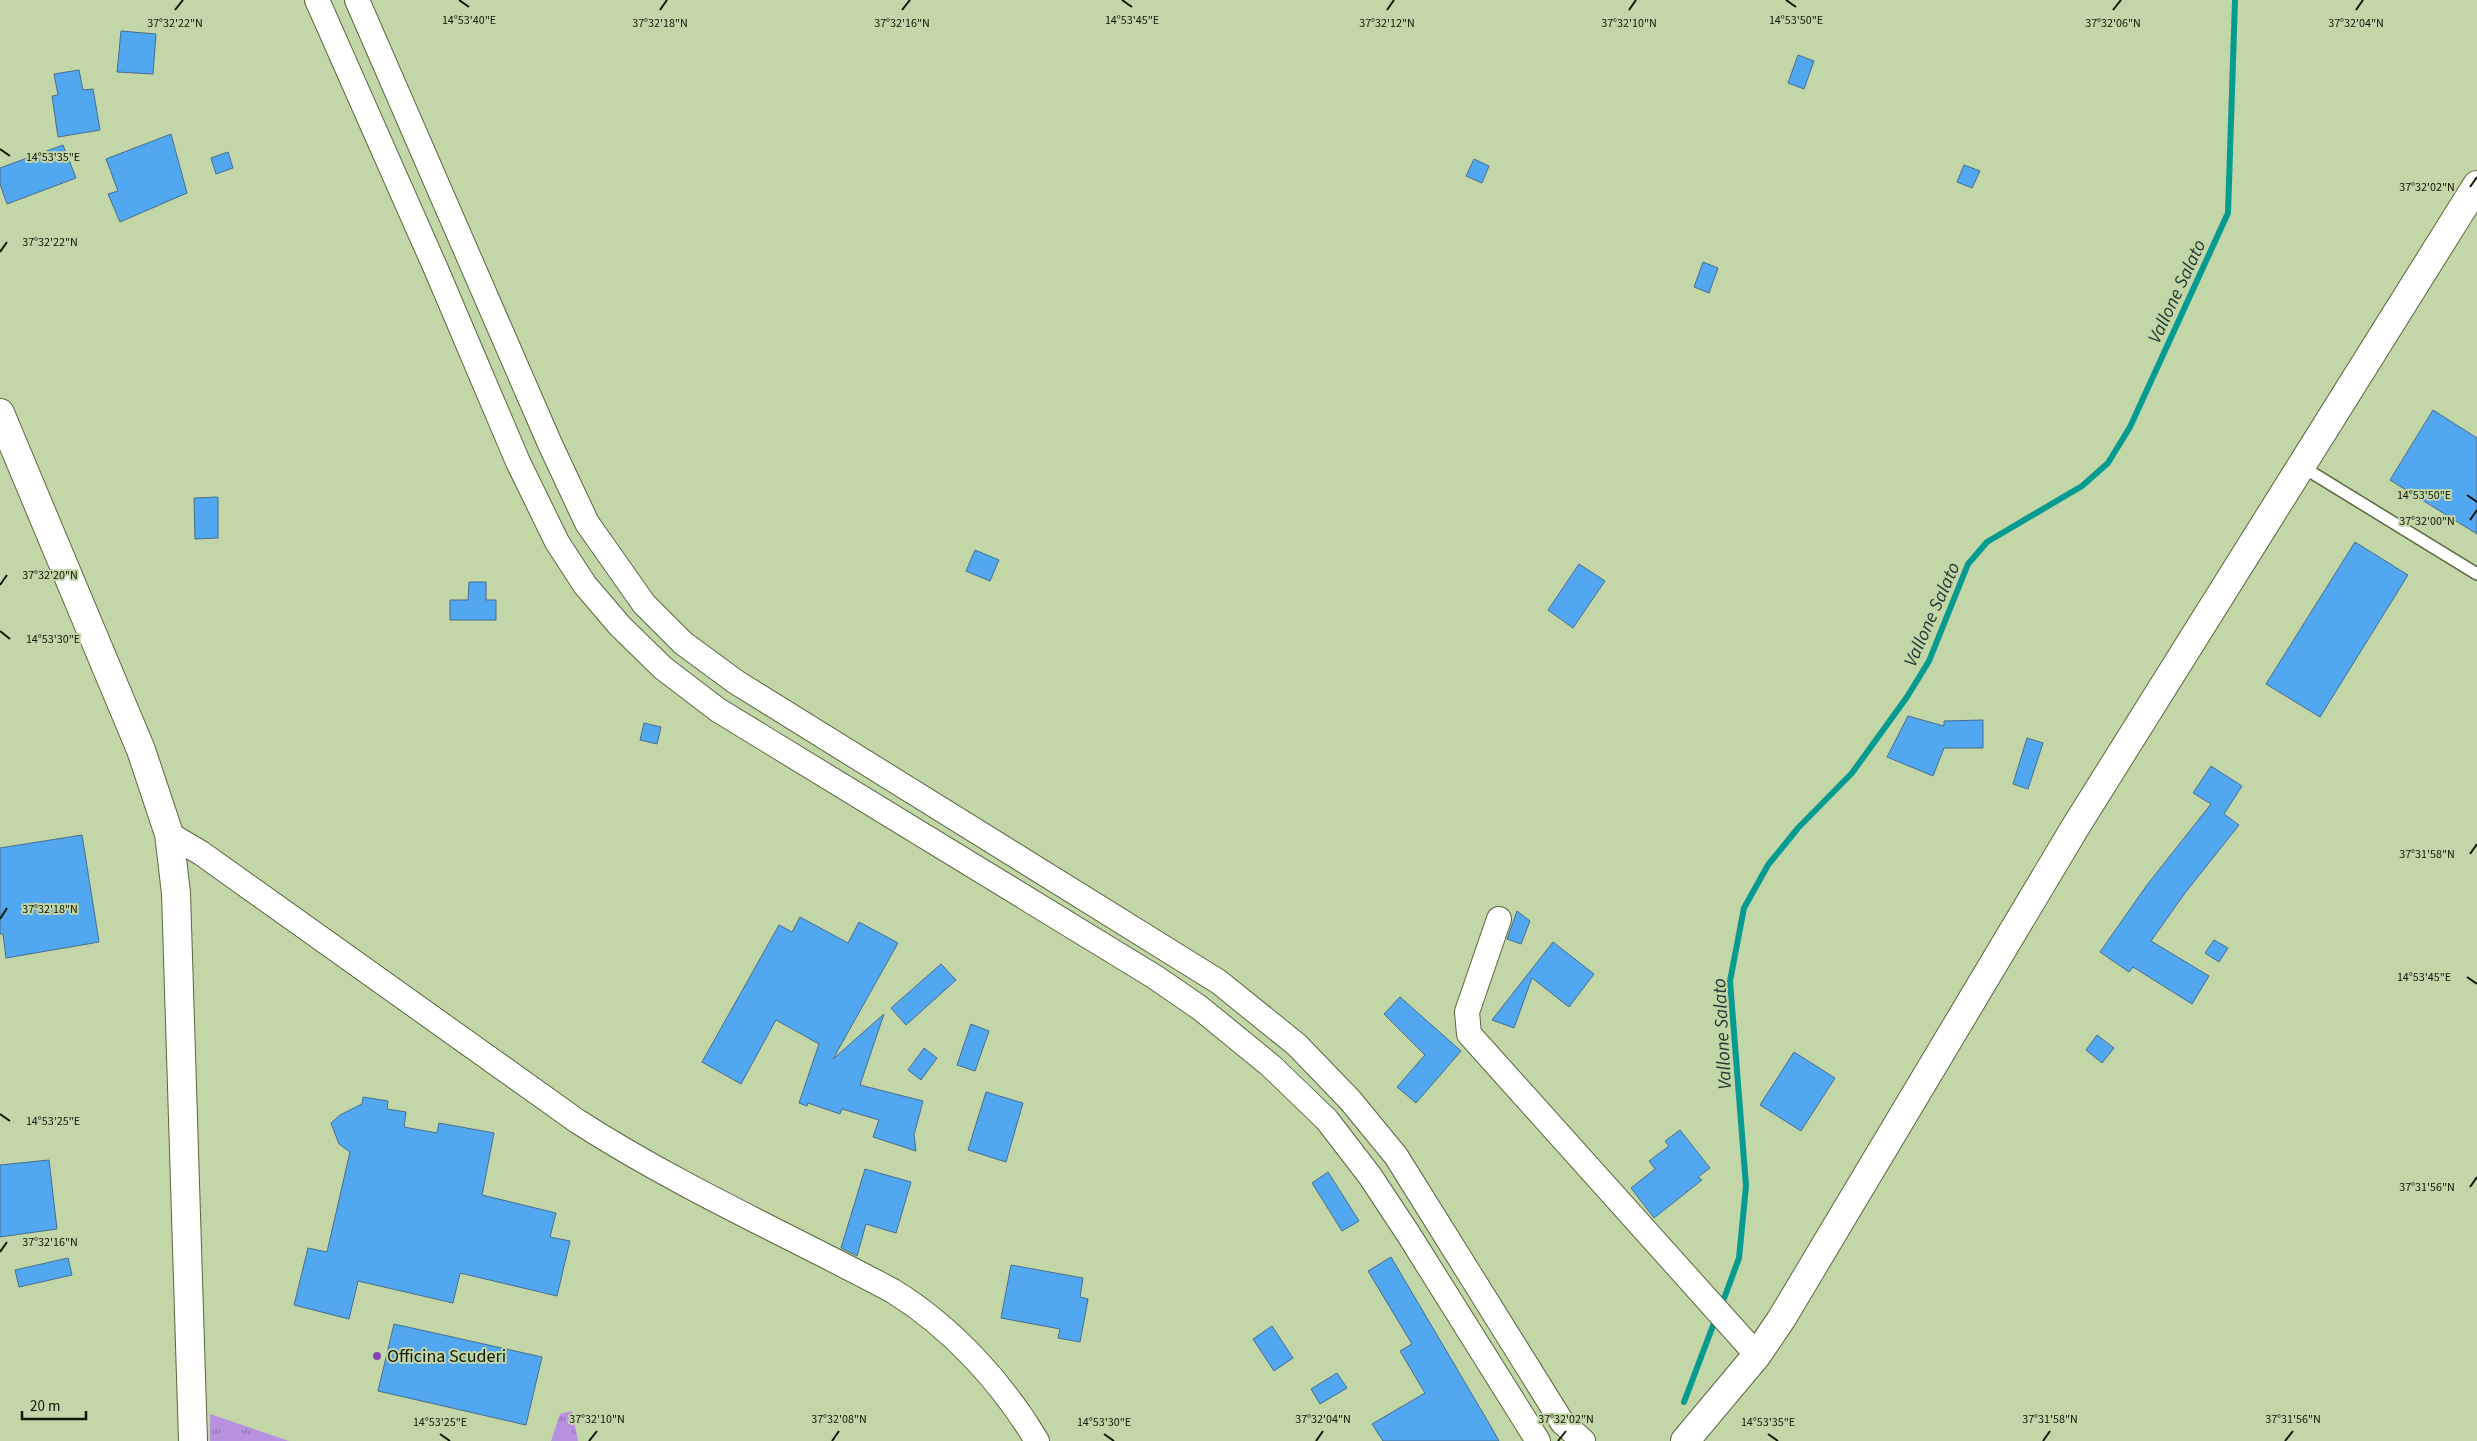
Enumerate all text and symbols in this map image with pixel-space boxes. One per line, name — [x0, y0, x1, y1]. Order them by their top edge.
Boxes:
text: 14°53'40"E — [442, 12, 496, 29]
text: 14°53'45"E — [1105, 12, 1159, 29]
text: 14°53'50"E — [1769, 12, 1823, 29]
text: 37°32'22"N — [147, 15, 203, 32]
text: 37°32'18"N — [632, 15, 688, 32]
text: 37°32'16"N — [874, 15, 930, 32]
text: 37°32'12"N — [1359, 15, 1415, 32]
text: 37°32'10"N — [1601, 15, 1657, 32]
text: 37°32'06"N — [2085, 15, 2141, 32]
text: 37°32'04"N — [2328, 15, 2384, 32]
text: 14°53'35"E — [26, 149, 80, 166]
text: 37°32'02"N — [2399, 179, 2455, 196]
text: 37°32'22"N — [22, 234, 78, 251]
water label: Vallone Salato — [2142, 235, 2213, 348]
text: 14°53'50"E — [2397, 487, 2451, 504]
text: 37°32'00"N — [2399, 513, 2455, 530]
water label: Vallone Salato — [1897, 558, 1967, 671]
text: 37°32'20"N — [22, 567, 78, 584]
text: 14°53'30"E — [26, 631, 80, 648]
text: 37°31'58"N — [2399, 846, 2455, 863]
text: 37°32'18"N — [22, 901, 78, 918]
text: 14°53'45"E — [2397, 969, 2451, 986]
water label: Vallone Salato — [1706, 977, 1739, 1090]
text: 14°53'25"E — [26, 1113, 80, 1130]
text: 37°31'56"N — [2399, 1179, 2455, 1196]
text: 37°32'16"N — [22, 1234, 78, 1251]
place label: Officina Scuderi — [387, 1344, 506, 1369]
marker: Officina Scuderi — [371, 1350, 383, 1362]
scale bar — [22, 1388, 86, 1420]
text: 20 m — [30, 1396, 60, 1417]
text: 37°32'10"N — [569, 1411, 625, 1428]
text: 37°32'08"N — [811, 1411, 867, 1428]
text: 37°32'04"N — [1295, 1411, 1351, 1428]
text: 37°32'02"N — [1538, 1411, 1594, 1428]
text: 37°31'58"N — [2022, 1411, 2078, 1428]
text: 37°31'56"N — [2265, 1411, 2321, 1428]
text: 14°53'25"E — [413, 1414, 467, 1431]
text: 14°53'30"E — [1077, 1414, 1131, 1431]
text: 14°53'35"E — [1741, 1414, 1795, 1431]

